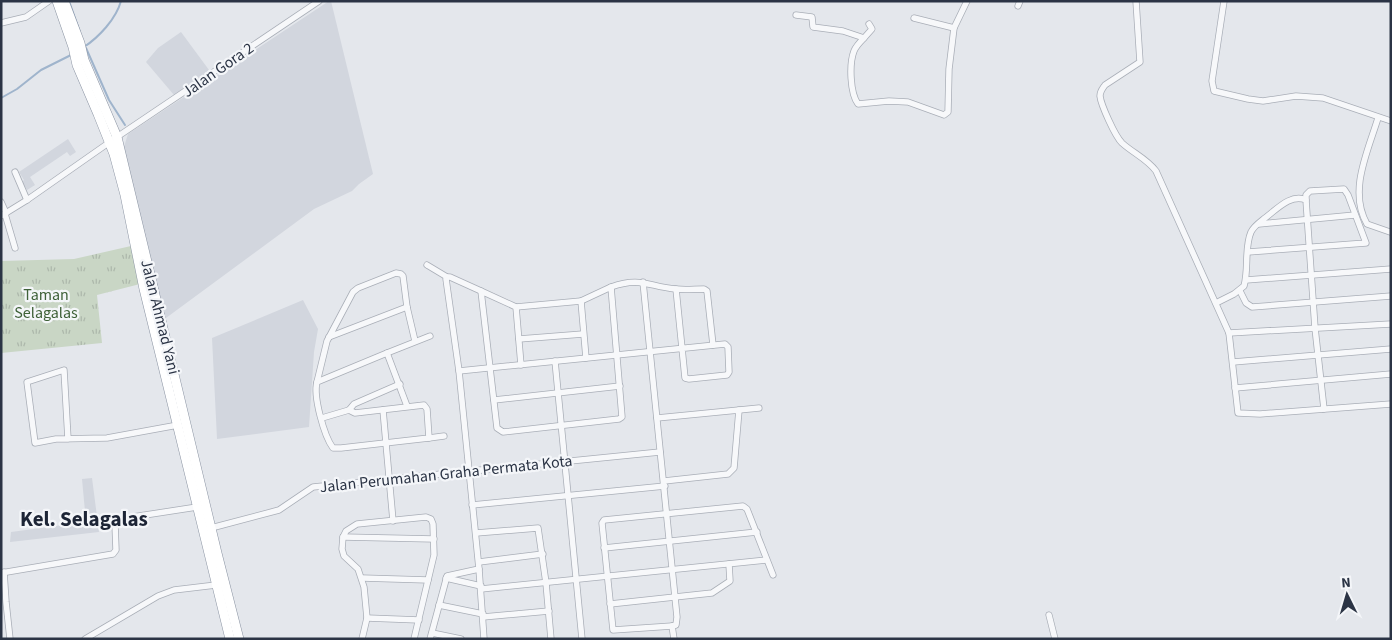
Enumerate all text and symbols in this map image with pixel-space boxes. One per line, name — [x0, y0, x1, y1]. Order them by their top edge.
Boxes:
street label: Jalan Gora 2 — [178, 37, 258, 103]
street label: Jalan Ahmad Yani — [135, 257, 185, 377]
park label: Taman Selagalas — [14, 284, 78, 324]
street label: Jalan Perumahan Graha Permata Kota — [318, 450, 574, 498]
district label: Kel. Selagalas — [20, 504, 148, 534]
north arrow — [1322, 570, 1372, 620]
text: N — [1340, 573, 1351, 593]

